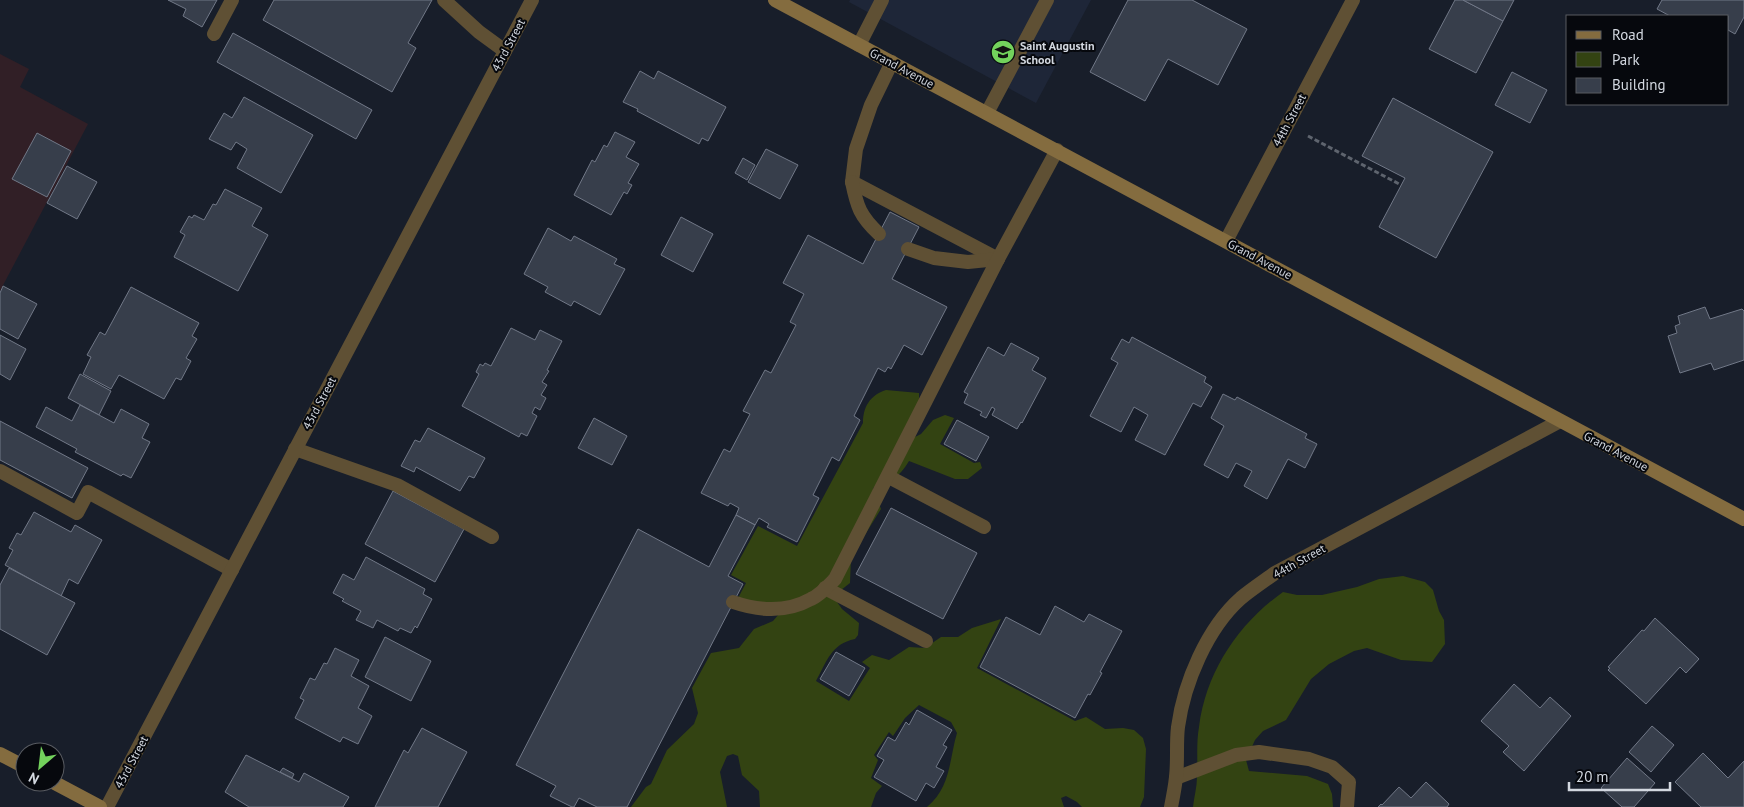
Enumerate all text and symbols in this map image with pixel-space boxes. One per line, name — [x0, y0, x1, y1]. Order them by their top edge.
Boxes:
legend — [1566, 15, 1729, 105]
street label: 43rd Street — [488, 16, 528, 74]
text: Road — [1612, 25, 1644, 44]
place label: Saint Augustin School — [1020, 38, 1094, 67]
school or university icon: Saint Augustin School — [990, 39, 1016, 65]
street label: Grand Avenue — [867, 45, 937, 91]
text: Park — [1612, 50, 1640, 69]
text: Building — [1612, 75, 1666, 94]
street label: 44th Street — [1269, 91, 1309, 149]
street label: Grand Avenue — [1225, 236, 1295, 282]
street label: 43rd Street — [299, 374, 339, 432]
street label: Grand Avenue — [1581, 428, 1651, 474]
street label: 44th Street — [1270, 540, 1328, 582]
street label: 43rd Street — [111, 733, 151, 791]
north arrow — [15, 742, 65, 792]
scale bar — [1569, 760, 1670, 792]
text: 20 m — [1576, 767, 1609, 786]
text: N — [26, 768, 42, 789]

